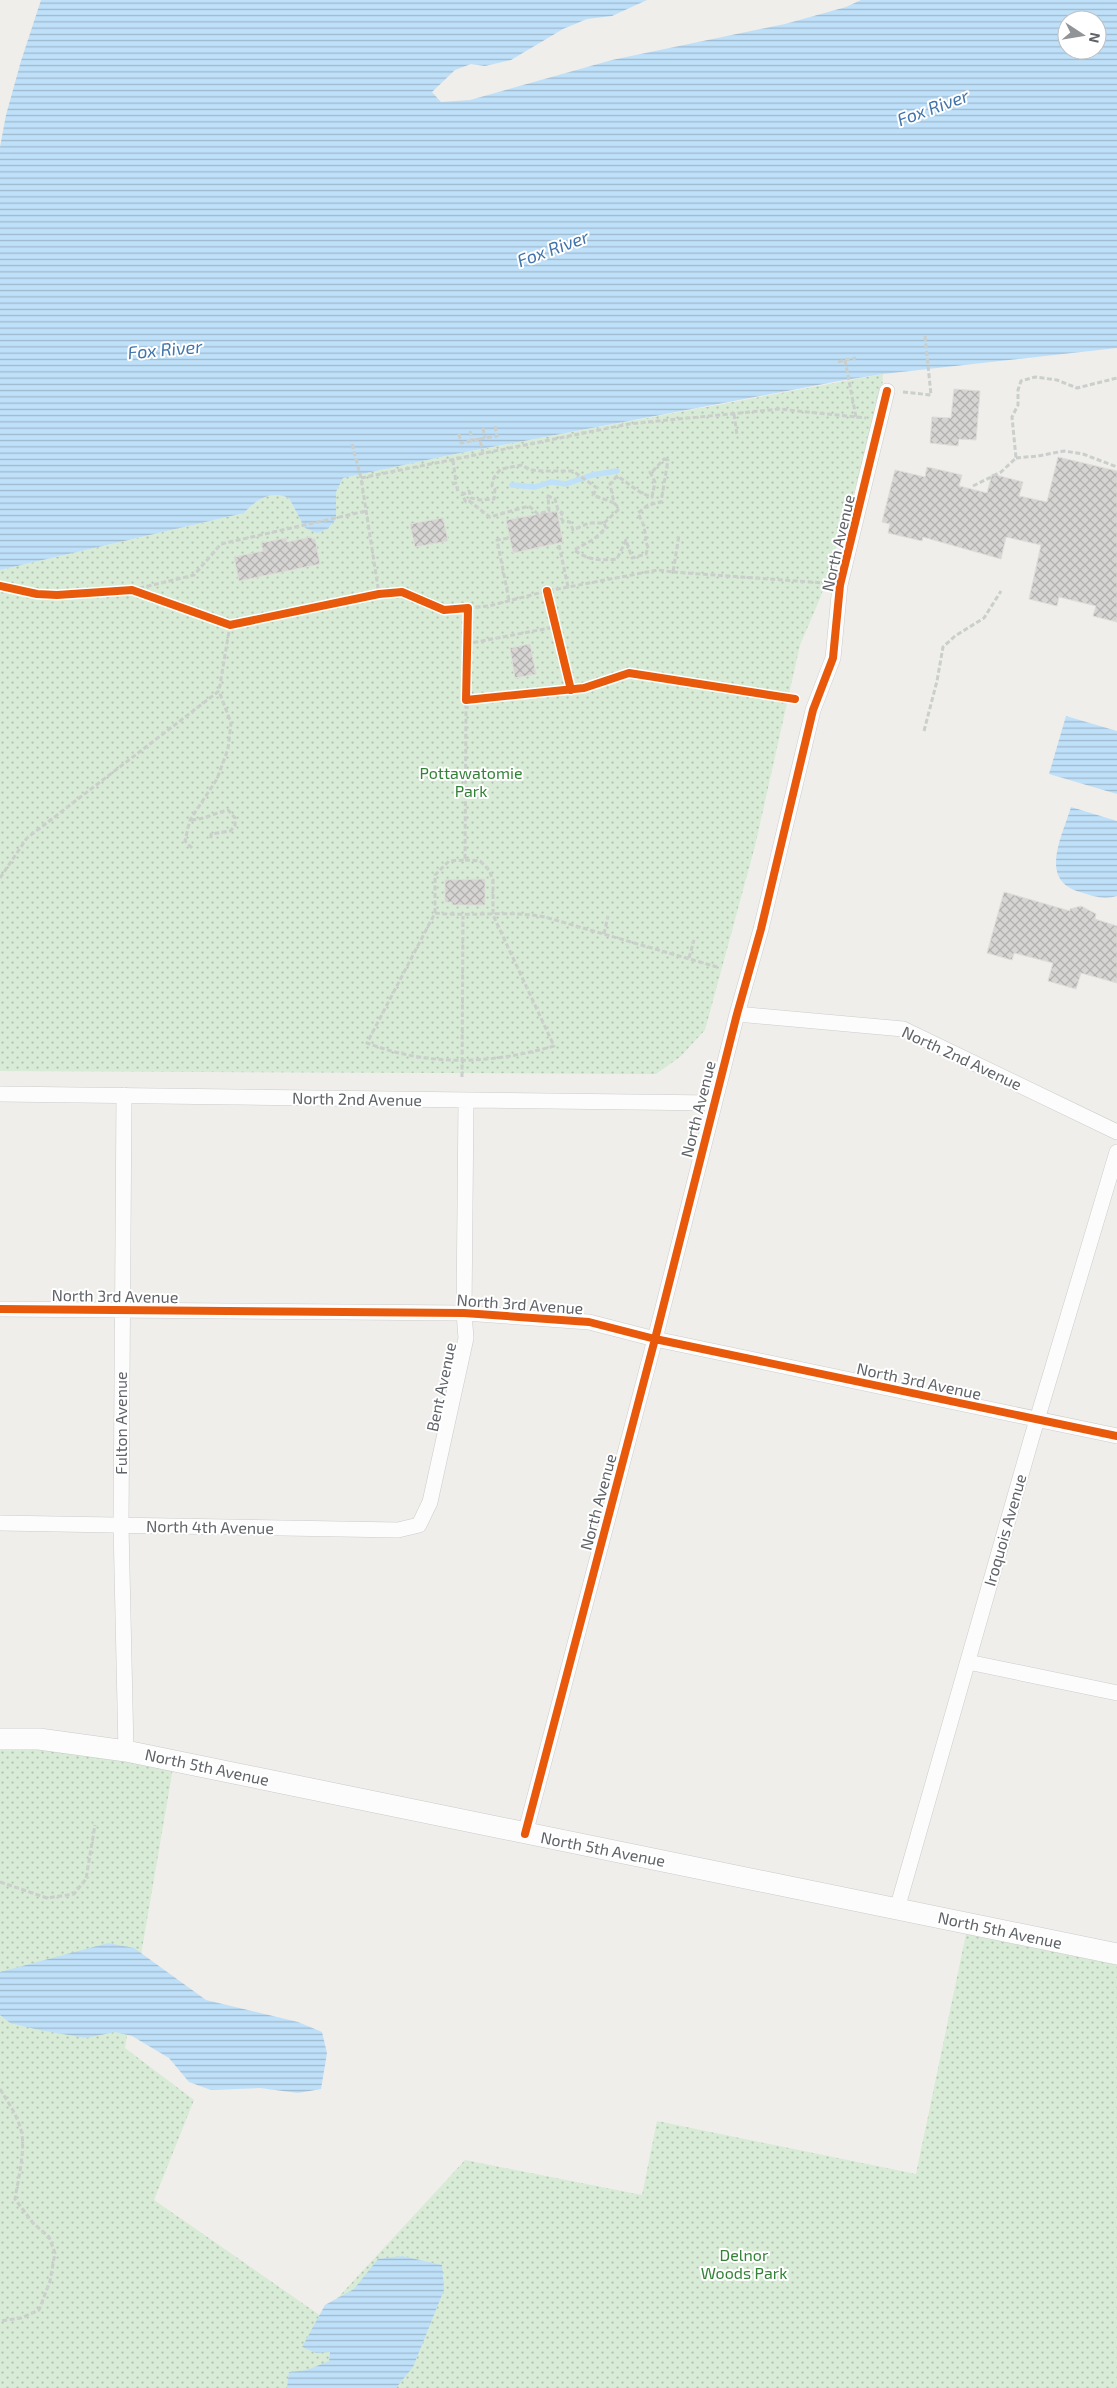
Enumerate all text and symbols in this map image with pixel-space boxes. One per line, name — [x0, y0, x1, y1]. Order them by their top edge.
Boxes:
north arrow — [1057, 10, 1107, 60]
text: N — [1086, 31, 1105, 45]
water label: Fox River — [894, 84, 972, 130]
water label: Fox River — [514, 225, 592, 271]
water label: Fox River — [127, 335, 204, 363]
street label: North Avenue — [817, 493, 858, 593]
park label: Pottawatomie Park — [419, 763, 523, 800]
street label: North 2nd Avenue — [899, 1021, 1025, 1094]
street label: North Avenue — [676, 1059, 719, 1159]
street label: North 2nd Avenue — [292, 1088, 422, 1109]
street label: North 3rd Avenue — [51, 1285, 179, 1306]
street label: North 3rd Avenue — [456, 1290, 584, 1317]
street label: Bent Avenue — [422, 1341, 459, 1433]
street label: North 3rd Avenue — [855, 1358, 983, 1403]
street label: Fulton Avenue — [111, 1371, 130, 1475]
street label: North Avenue — [576, 1452, 620, 1552]
street label: Iroquois Avenue — [979, 1472, 1030, 1588]
street label: North 4th Avenue — [146, 1516, 274, 1537]
street label: North 5th Avenue — [143, 1744, 271, 1789]
street label: North 5th Avenue — [539, 1827, 667, 1870]
street label: North 5th Avenue — [936, 1907, 1064, 1952]
park label: Delnor Woods Park — [701, 2245, 787, 2282]

